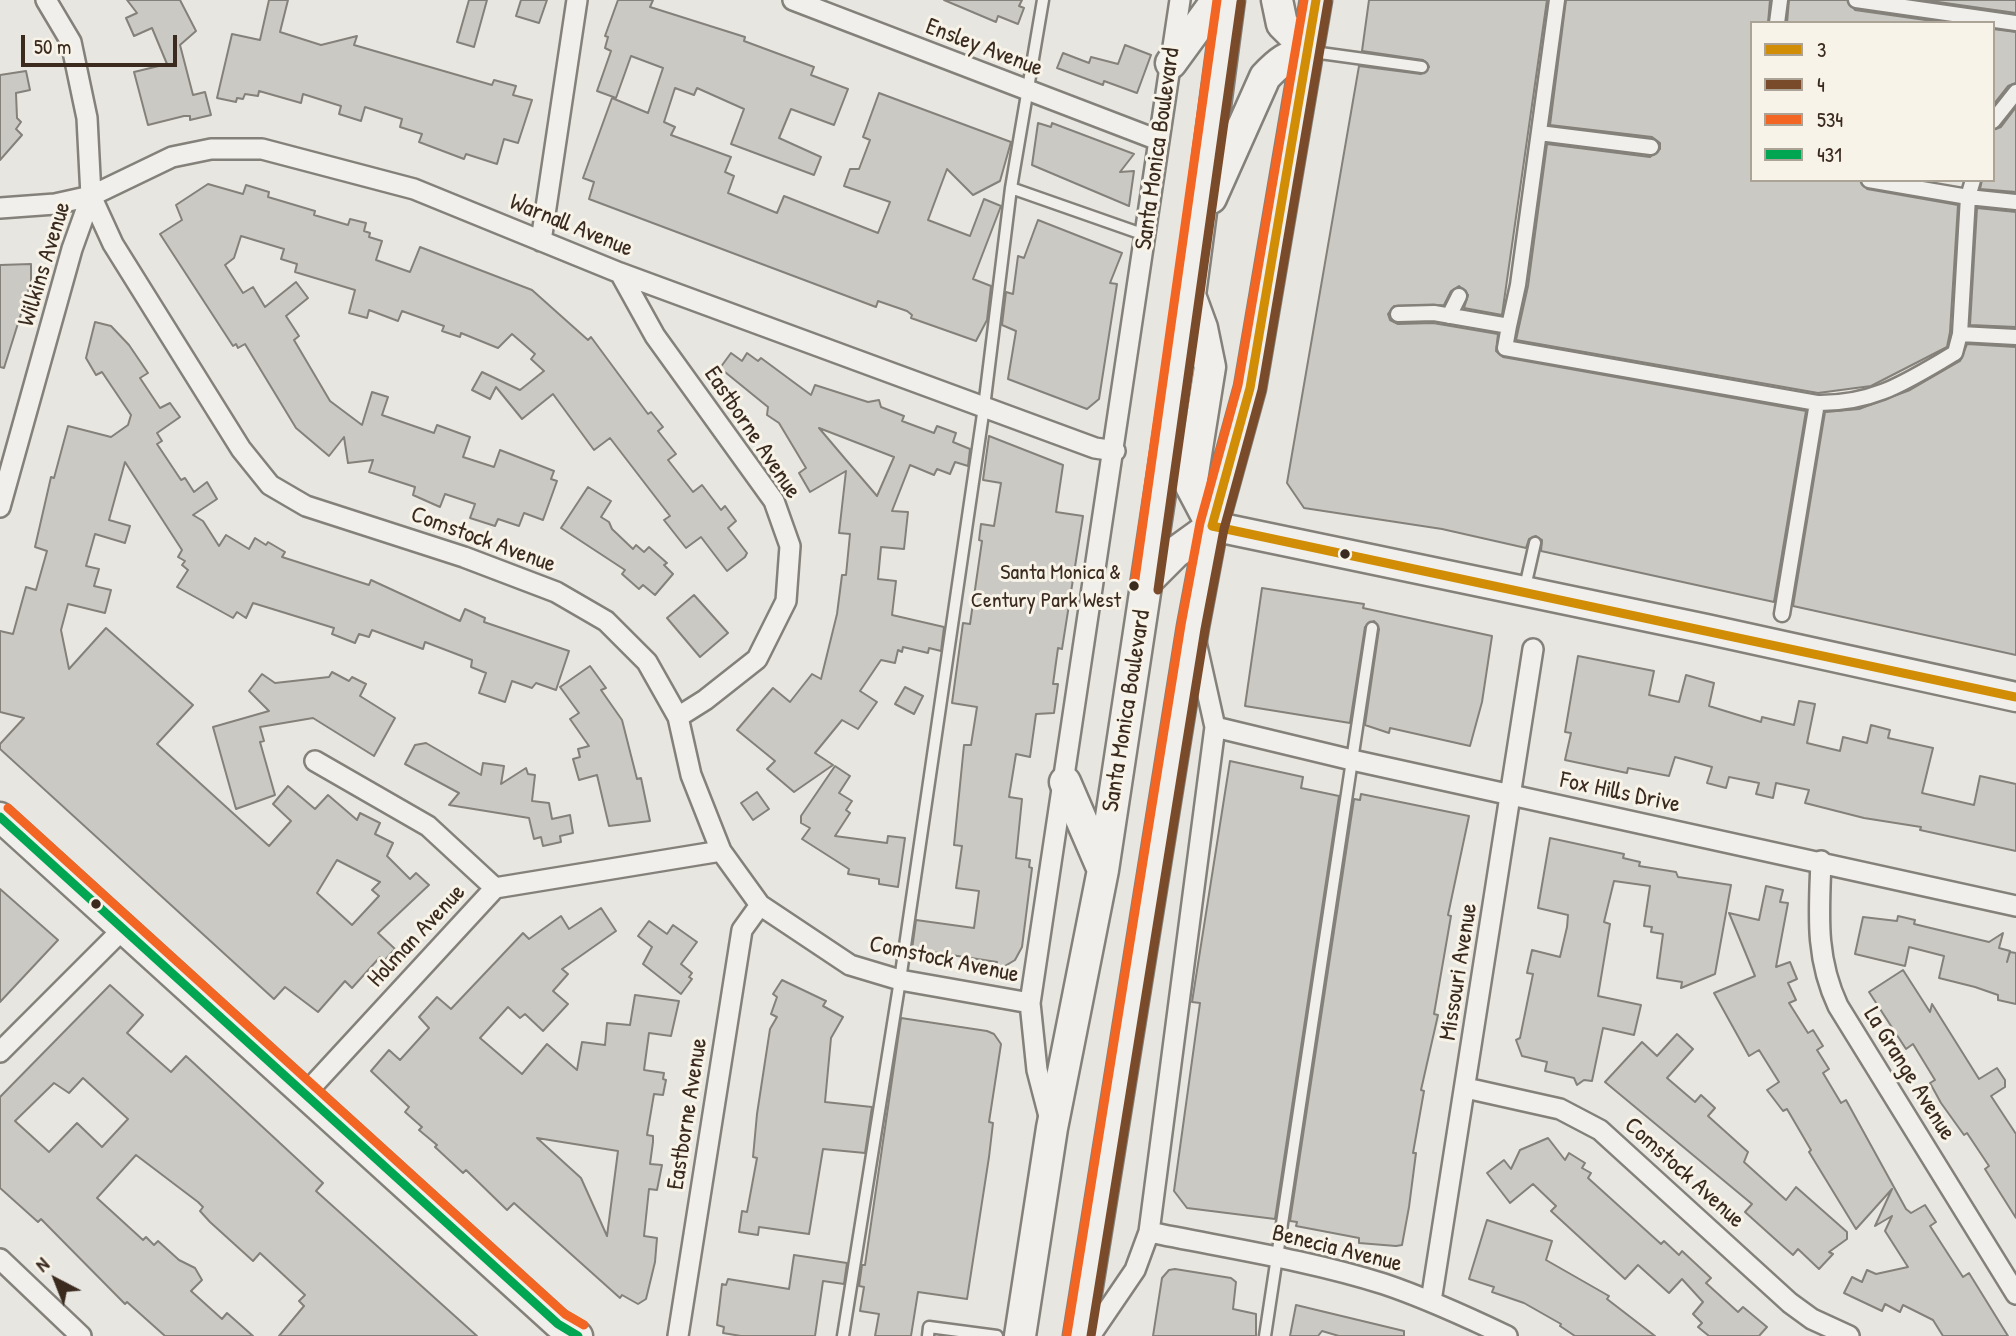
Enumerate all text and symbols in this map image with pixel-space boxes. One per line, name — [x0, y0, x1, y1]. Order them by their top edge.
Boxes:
street label: Ensley Avenue — [921, 12, 1047, 84]
scale bar — [24, 21, 180, 65]
legend — [1750, 21, 1995, 182]
text: 50 m — [34, 32, 71, 61]
text: 3 — [1817, 35, 1826, 64]
street label: Santa Monica Boulevard — [1130, 46, 1186, 252]
text: 4 — [1817, 70, 1825, 99]
text: 534 — [1817, 105, 1843, 134]
text: 431 — [1817, 140, 1842, 169]
street label: Warnall Avenue — [505, 188, 637, 264]
street label: Wilkins Avenue — [12, 198, 78, 330]
street label: Eastborne Avenue — [697, 361, 807, 505]
street label: Comstock Avenue — [407, 500, 559, 580]
unlabelled marker — [1338, 547, 1352, 561]
place label: Santa Monica & Century Park West — [971, 560, 1121, 612]
marker: Santa Monica & Century Park West — [1127, 579, 1141, 593]
street label: Santa Monica Boulevard — [1097, 608, 1157, 814]
street label: Fox Hills Drive — [1557, 766, 1683, 820]
street label: Holman Avenue — [362, 879, 472, 993]
unlabelled marker — [89, 897, 103, 911]
street label: Missouri Avenue — [1434, 901, 1484, 1043]
street label: Comstock Avenue — [867, 930, 1021, 990]
street label: La Grange Avenue — [1857, 1002, 1961, 1146]
street label: Eastborne Avenue — [662, 1036, 714, 1192]
street label: Comstock Avenue — [1618, 1111, 1750, 1235]
street label: Benecia Avenue — [1269, 1219, 1405, 1279]
north arrow — [21, 1245, 91, 1315]
text: N — [29, 1251, 54, 1277]

